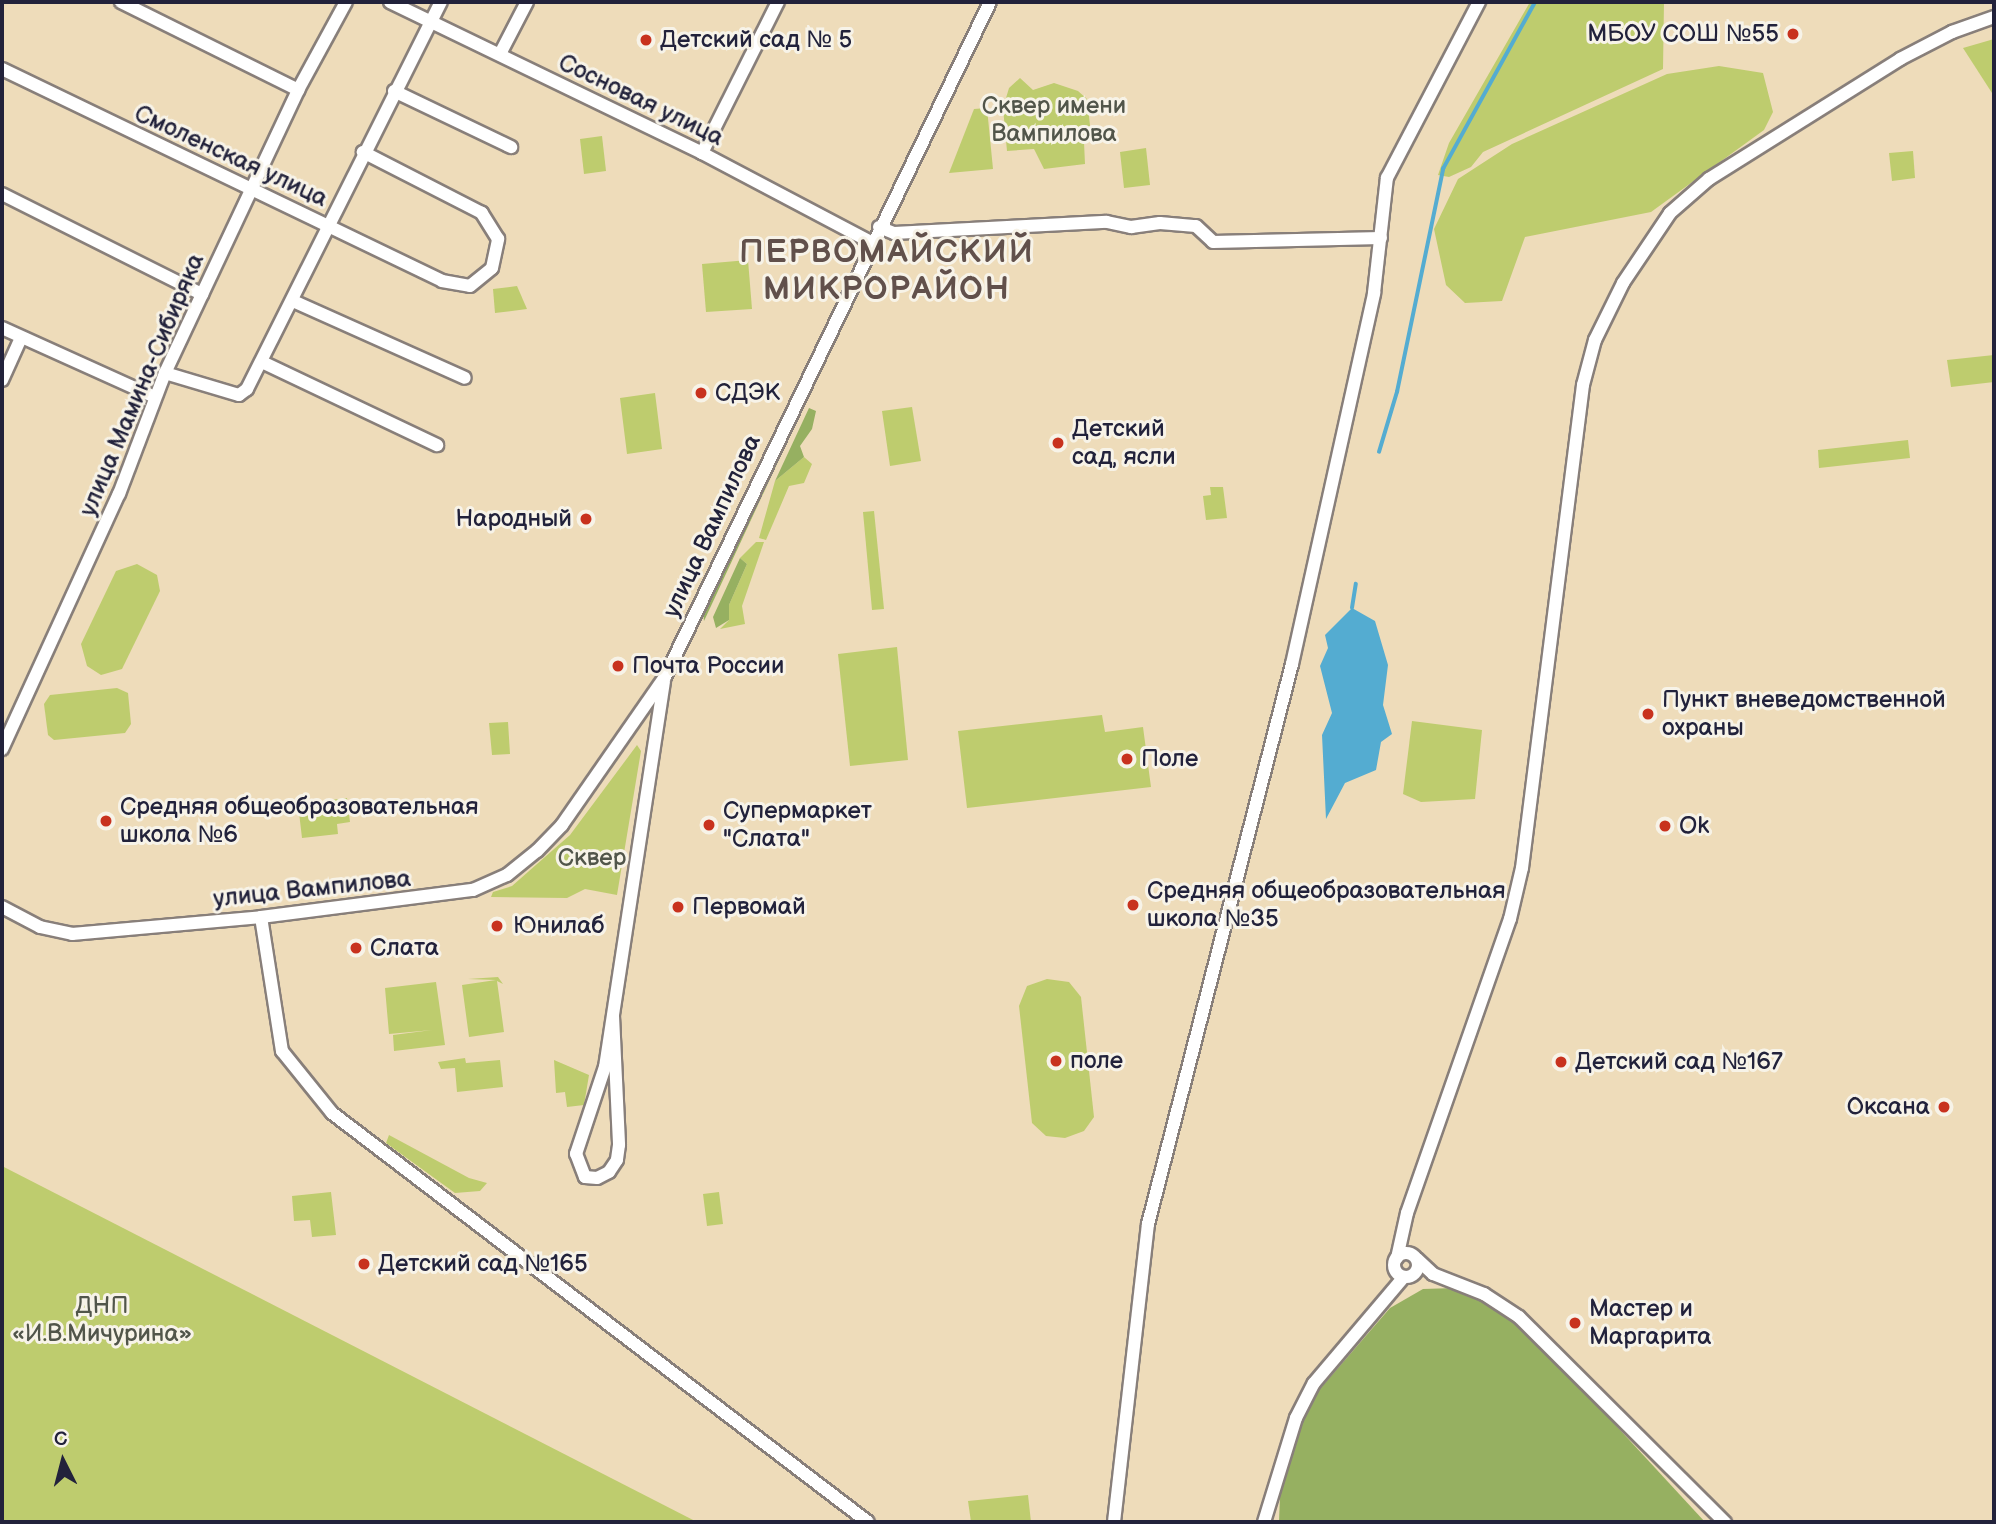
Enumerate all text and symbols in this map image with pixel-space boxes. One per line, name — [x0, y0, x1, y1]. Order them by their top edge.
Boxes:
place label: МБОУ СОШ №55 — [1587, 20, 1779, 48]
place label: Детский сад № 5 — [660, 26, 852, 54]
marker: МБОУ СОШ №55 — [1785, 26, 1801, 42]
marker: Детский сад № 5 — [638, 32, 654, 48]
street label: Сосновая улица — [554, 48, 728, 152]
park label: Сквер имени Вампилова — [982, 92, 1126, 148]
street label: Смоленская улица — [130, 99, 332, 213]
district label: ПЕРВОМАЙСКИЙ МИКРОРАЙОН — [741, 235, 1033, 310]
street label: улица Мамина-Сибиряка — [74, 249, 210, 521]
place label: СДЭК — [715, 379, 780, 407]
marker: СДЭК — [693, 385, 709, 401]
place label: Детский сад, ясли — [1072, 415, 1176, 471]
street label: улица Вампилова — [657, 430, 767, 622]
marker: Детский сад, ясли — [1050, 435, 1066, 451]
place label: Народный — [455, 505, 572, 533]
marker: Народный — [578, 511, 594, 527]
place label: Почта России — [632, 652, 784, 680]
marker: Почта России — [610, 658, 626, 674]
place label: Пункт вневедомственной охраны — [1662, 686, 1946, 742]
marker: Пункт вневедомственной охраны — [1640, 706, 1656, 722]
place label: Поле — [1141, 745, 1198, 773]
marker: Поле — [1119, 751, 1135, 767]
place label: Средняя общеобразовательная школа №6 — [120, 793, 479, 849]
place label: Супермаркет "Слата" — [723, 797, 872, 853]
place label: Ok — [1679, 812, 1709, 840]
marker: Средняя общеобразовательная школа №6 — [98, 813, 114, 829]
marker: Супермаркет "Слата" — [701, 817, 717, 833]
marker: Ok — [1657, 818, 1673, 834]
park label: Сквер — [558, 844, 626, 872]
street label: улица Вампилова — [212, 864, 412, 914]
place label: Средняя общеобразовательная школа №35 — [1147, 877, 1506, 933]
place label: Первомай — [692, 893, 806, 921]
marker: Средняя общеобразовательная школа №35 — [1125, 897, 1141, 913]
marker: Первомай — [670, 899, 686, 915]
place label: Юнилаб — [513, 912, 604, 940]
marker: Юнилаб — [487, 916, 507, 936]
place label: Слата — [370, 934, 439, 962]
marker: Слата — [348, 940, 364, 956]
place label: поле — [1070, 1047, 1123, 1075]
place label: Детский сад №167 — [1575, 1048, 1783, 1076]
marker: поле — [1048, 1053, 1064, 1069]
marker: Детский сад №167 — [1553, 1054, 1569, 1070]
place label: Оксана — [1847, 1093, 1930, 1121]
marker: Оксана — [1936, 1099, 1952, 1115]
place label: Детский сад №165 — [378, 1250, 588, 1278]
marker: Детский сад №165 — [356, 1256, 372, 1272]
park label: ДНП «И.В.Мичурина» — [12, 1292, 192, 1348]
place label: Мастер и Маргарита — [1589, 1295, 1712, 1351]
marker: Мастер и Маргарита — [1567, 1315, 1583, 1331]
north arrow — [28, 1426, 98, 1496]
text: С — [53, 1427, 69, 1452]

